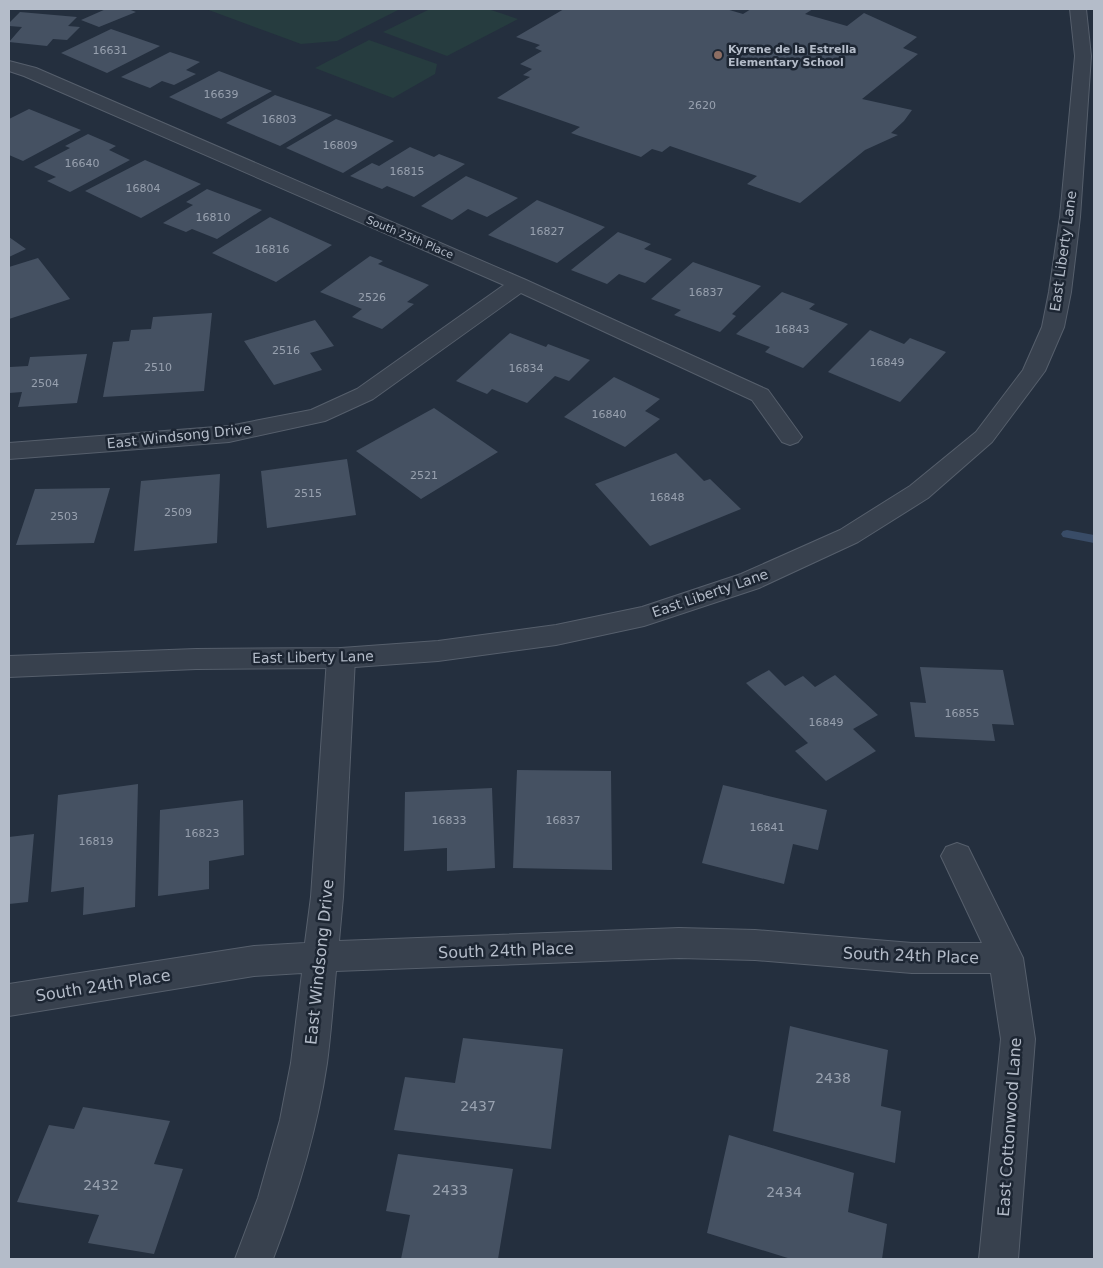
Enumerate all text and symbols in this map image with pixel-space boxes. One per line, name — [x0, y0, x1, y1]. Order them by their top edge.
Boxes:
place label: Kyrene de la Estrella Elementary School — [728, 43, 856, 69]
house number: 16631 — [93, 44, 128, 57]
marker: Kyrene de la Estrella Elementary School — [712, 49, 724, 61]
house number: 16639 — [204, 88, 239, 101]
house number: 2620 — [688, 99, 716, 112]
house number: 16803 — [262, 113, 297, 126]
house number: 16809 — [323, 139, 358, 152]
house number: 16640 — [65, 157, 100, 170]
house number: 16815 — [390, 165, 425, 178]
house number: 16804 — [126, 182, 161, 195]
street label: East Liberty Lane — [1047, 190, 1079, 312]
house number: 16810 — [196, 211, 231, 224]
street label: South 25th Place — [364, 213, 456, 262]
house number: 16827 — [530, 225, 565, 238]
house number: 16816 — [255, 243, 290, 256]
house number: 16837 — [689, 286, 724, 299]
house number: 2526 — [358, 291, 386, 304]
house number: 16843 — [775, 323, 810, 336]
house number: 2516 — [272, 344, 300, 357]
house number: 16849 — [870, 356, 905, 369]
house number: 2510 — [144, 361, 172, 374]
house number: 16834 — [509, 362, 544, 375]
house number: 2504 — [31, 377, 59, 390]
house number: 16840 — [592, 408, 627, 421]
street label: East Windsong Drive — [106, 420, 252, 452]
house number: 2521 — [410, 469, 438, 482]
house number: 2515 — [294, 487, 322, 500]
house number: 16848 — [650, 491, 685, 504]
house number: 2509 — [164, 506, 192, 519]
house number: 2503 — [50, 510, 78, 523]
street label: East Liberty Lane — [650, 566, 770, 620]
street label: East Liberty Lane — [252, 648, 374, 666]
house number: 16855 — [945, 707, 980, 720]
house number: 16849 — [809, 716, 844, 729]
house number: 16833 — [432, 814, 467, 827]
house number: 16837 — [546, 814, 581, 827]
house number: 16841 — [750, 821, 785, 834]
house number: 16823 — [185, 827, 220, 840]
house number: 16819 — [79, 835, 114, 848]
street label: East Windsong Drive — [301, 879, 338, 1046]
street label: South 24th Place — [438, 939, 574, 962]
street label: South 24th Place — [843, 944, 979, 967]
street label: South 24th Place — [34, 965, 172, 1006]
street label: East Cottonwood Lane — [994, 1037, 1025, 1217]
house number: 2438 — [815, 1070, 851, 1086]
house number: 2437 — [460, 1098, 496, 1114]
house number: 2432 — [83, 1177, 119, 1193]
house number: 2433 — [432, 1182, 468, 1198]
house number: 2434 — [766, 1184, 802, 1200]

